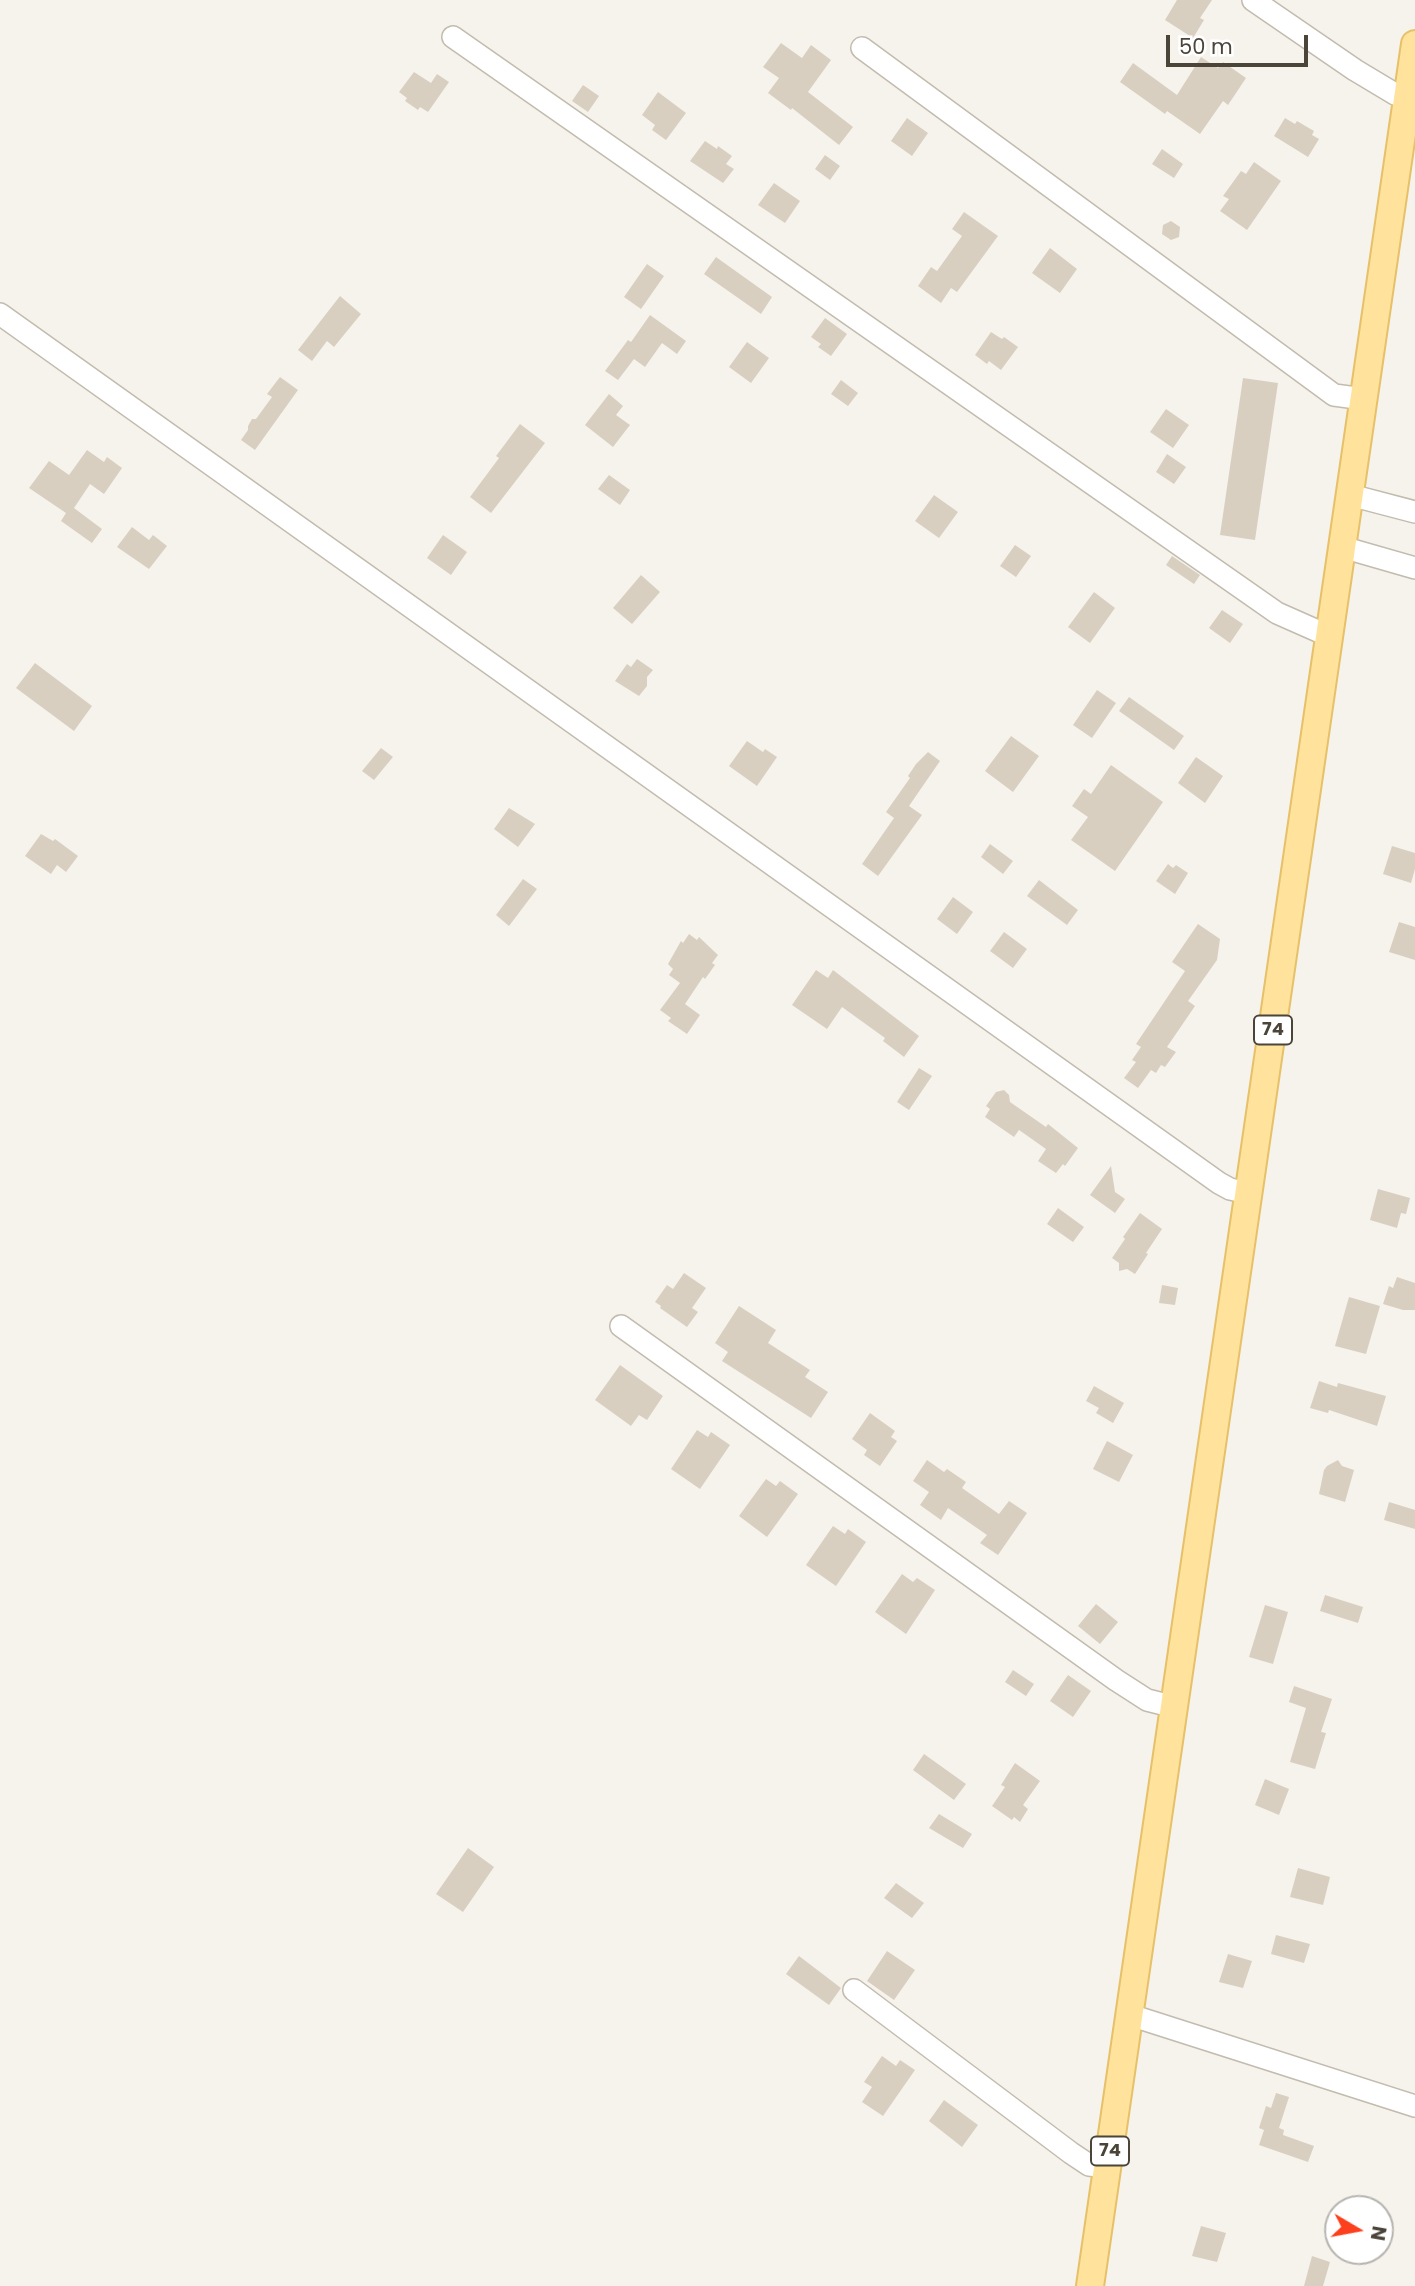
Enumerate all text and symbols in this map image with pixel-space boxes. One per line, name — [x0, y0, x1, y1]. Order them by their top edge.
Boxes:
scale bar — [1170, 21, 1312, 65]
text: 50 m — [1179, 32, 1233, 61]
road number: 74 — [1254, 1015, 1292, 1044]
road number: 74 — [1091, 2136, 1129, 2166]
north arrow — [1324, 2195, 1394, 2265]
text: N — [1364, 2224, 1393, 2243]

